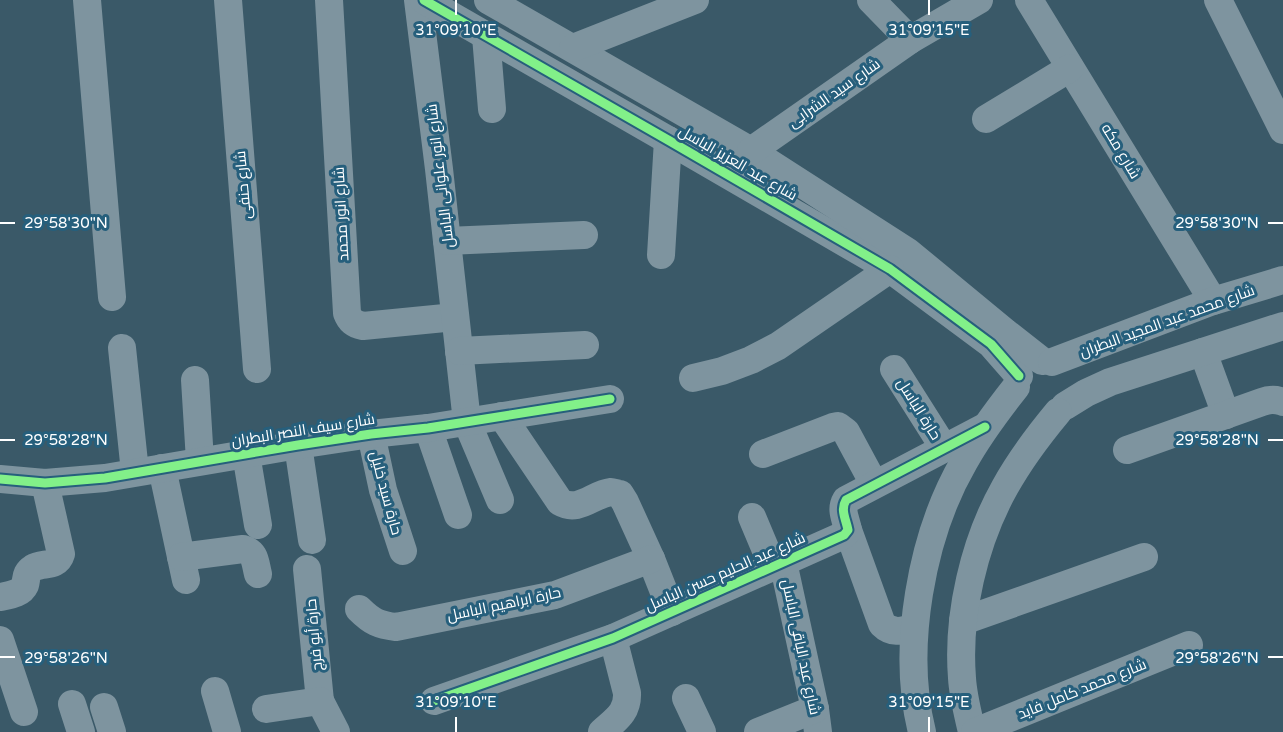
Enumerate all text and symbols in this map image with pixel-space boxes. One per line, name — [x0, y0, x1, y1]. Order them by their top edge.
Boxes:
text: 31°09'10"E — [415, 21, 497, 39]
text: 31°09'15"E — [888, 21, 970, 39]
street label: شارع سيد الشرابى — [784, 55, 885, 133]
street label: شارع انور علوانى الباسل — [422, 103, 460, 249]
street label: شارع مكه — [1096, 120, 1144, 183]
street label: شارع عبد العزيز الباسل — [675, 122, 800, 206]
street label: شارع حنفى — [231, 150, 257, 220]
street label: شارع انور محمد — [330, 166, 354, 262]
text: 29°58'30"N — [24, 214, 108, 232]
text: 29°58'30"N — [1175, 214, 1259, 232]
street label: شارع محمد عبد المجيد البطران — [1077, 281, 1258, 363]
street label: حارة الباسل — [892, 375, 945, 444]
street label: شارع سيف النصر البطران — [230, 410, 376, 452]
text: 29°58'28"N — [24, 431, 108, 449]
text: 29°58'28"N — [1175, 431, 1259, 449]
street label: حارة سيد خليل — [365, 449, 406, 537]
street label: شارع عبد الحليم حسن الباسل — [642, 529, 809, 617]
street label: شارع عبد الباقى الباسل — [776, 577, 824, 717]
street label: حارة ابراهيم الباسل — [445, 583, 563, 626]
street label: حارة أبو فرج — [301, 598, 328, 672]
text: 29°58'26"N — [24, 649, 108, 667]
text: 29°58'26"N — [1175, 649, 1259, 667]
street label: شارع محمد كامل فايد — [1015, 655, 1150, 725]
text: 31°09'10"E — [415, 693, 497, 711]
text: 31°09'15"E — [888, 693, 970, 711]

